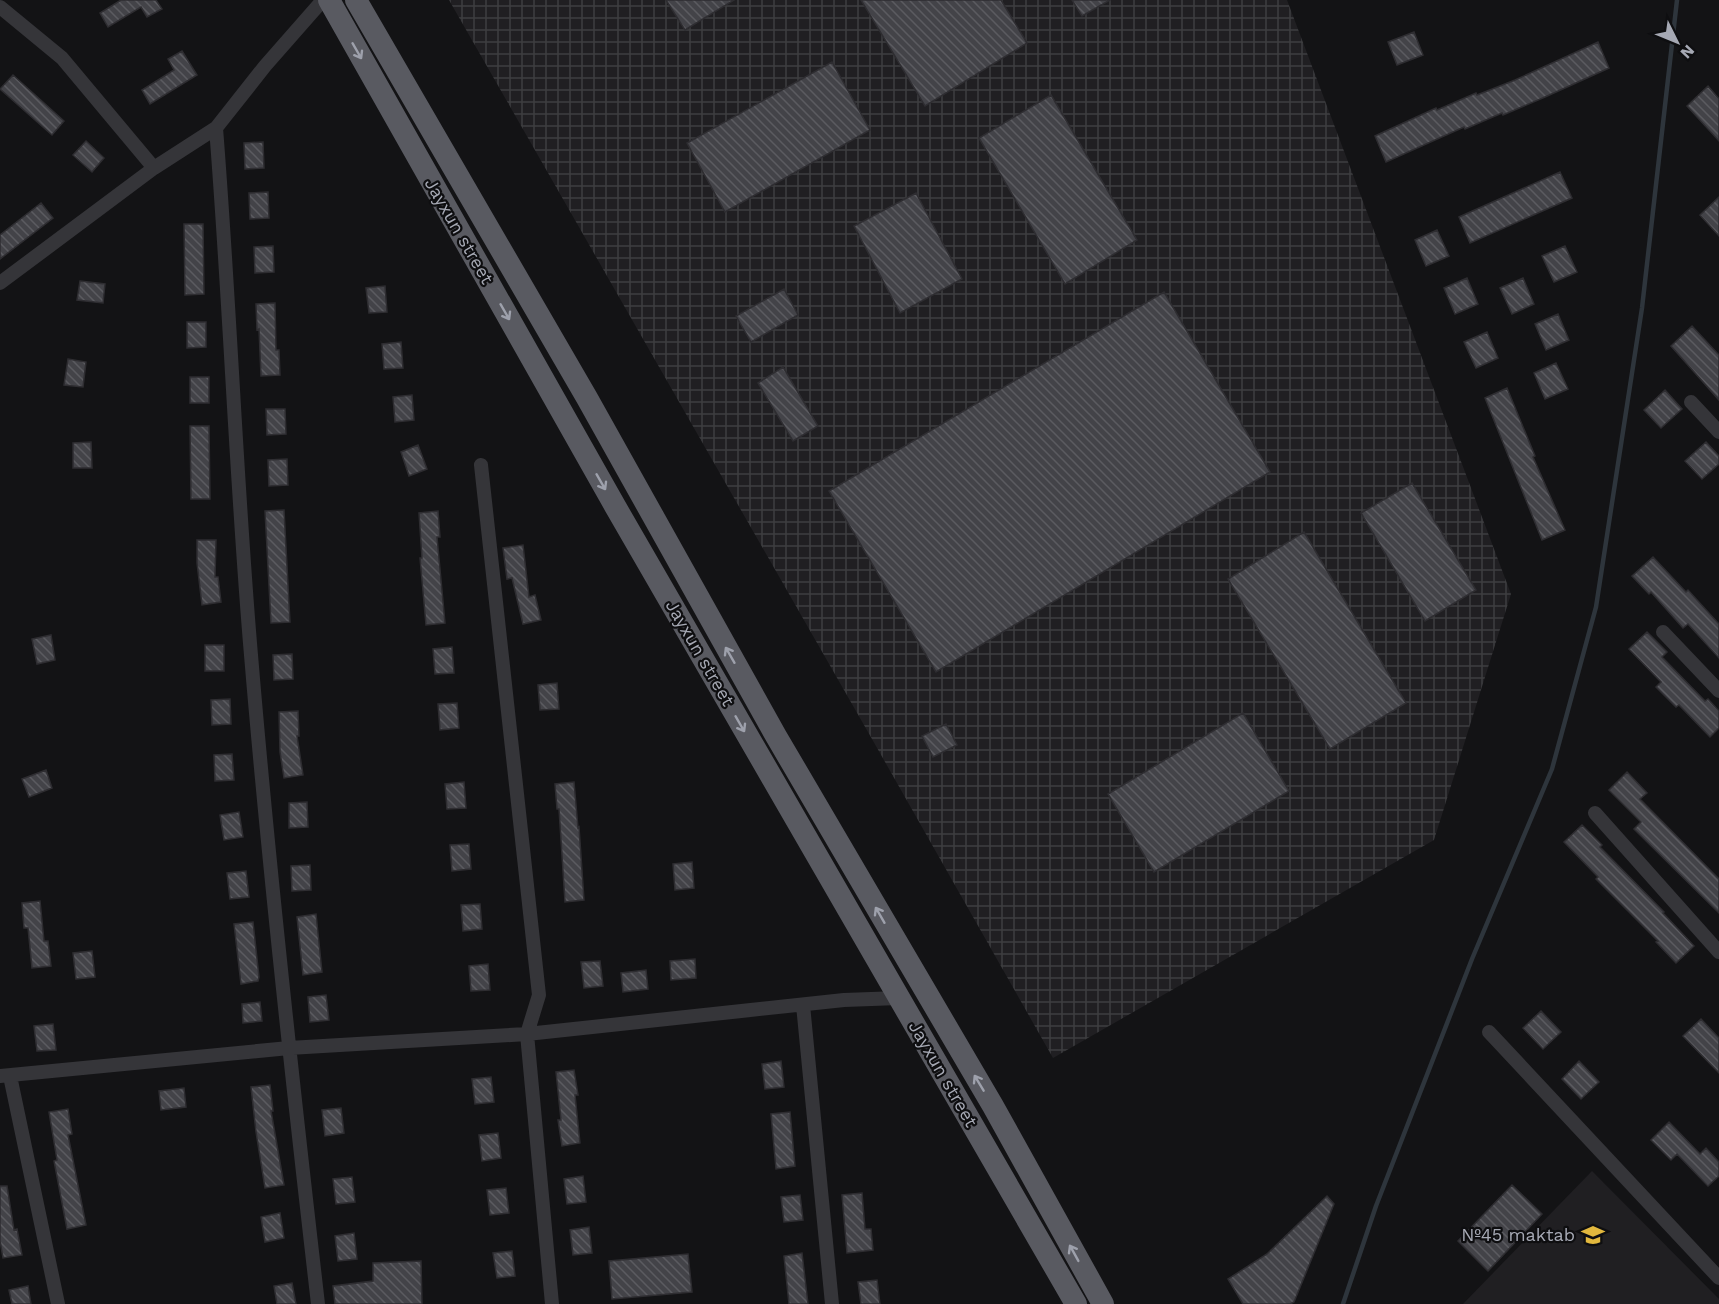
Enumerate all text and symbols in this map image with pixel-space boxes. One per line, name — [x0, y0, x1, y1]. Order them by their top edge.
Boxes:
north arrow — [1647, 12, 1707, 72]
text: N — [1677, 41, 1699, 63]
one-way arrow — [352, 42, 364, 59]
street label: Jayxun street — [421, 174, 498, 288]
one-way arrow — [499, 303, 511, 320]
one-way arrow — [596, 473, 608, 490]
street label: Jayxun street — [662, 596, 739, 710]
one-way arrow — [724, 647, 736, 664]
one-way arrow — [735, 715, 747, 732]
one-way arrow — [874, 907, 886, 924]
street label: Jayxun street — [905, 1017, 982, 1131]
one-way arrow — [973, 1075, 985, 1092]
school or university icon: №45 maktab — [1580, 1222, 1606, 1248]
place label: №45 maktab — [1461, 1224, 1575, 1245]
one-way arrow — [1068, 1245, 1080, 1262]

